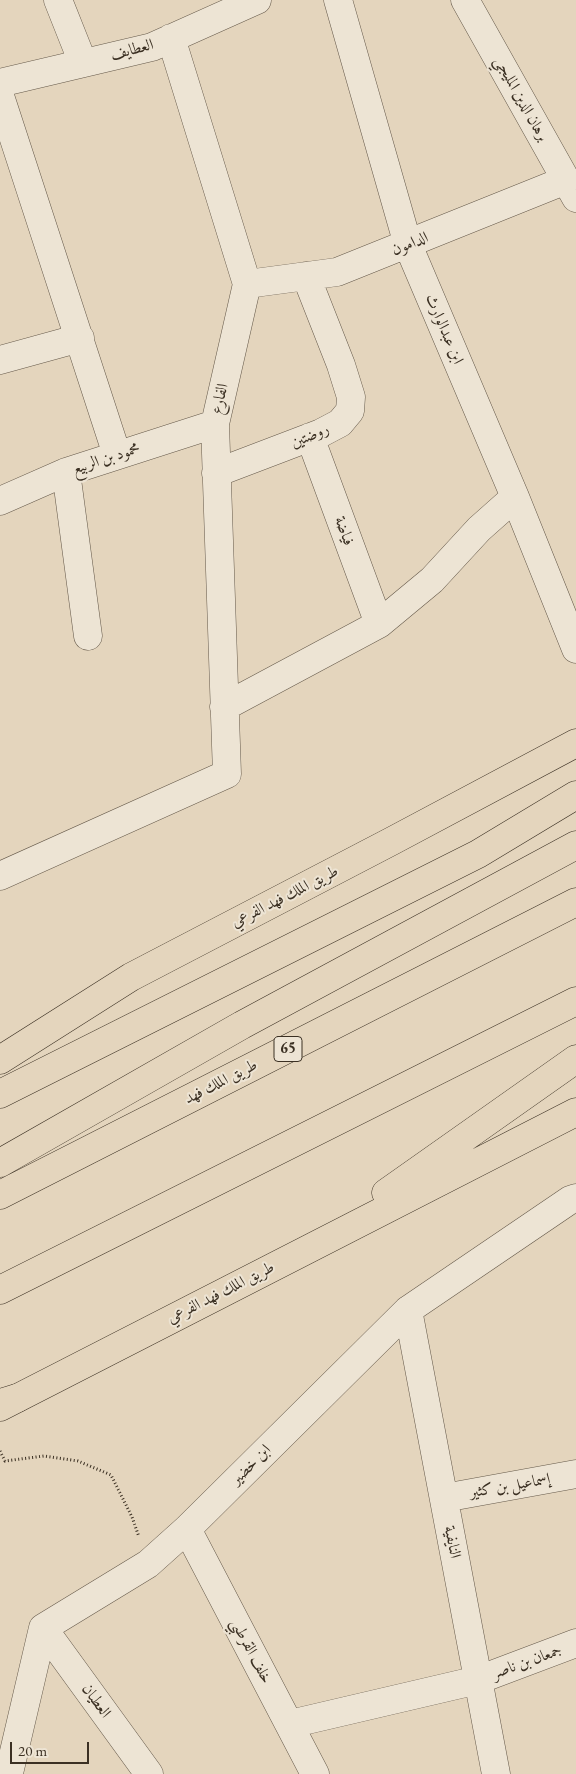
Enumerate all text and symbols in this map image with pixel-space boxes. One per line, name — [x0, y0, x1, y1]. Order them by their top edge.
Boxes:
street label: العطايف — [108, 35, 156, 65]
street label: برهان الدين المليجي — [490, 53, 552, 145]
street label: الدامون — [389, 228, 431, 260]
street label: ابن عبدالوارث — [421, 291, 467, 367]
street label: الفارع — [207, 382, 233, 416]
street label: روضتين — [288, 419, 332, 453]
street label: محمود بن الربيع — [70, 439, 142, 479]
street label: فياضة — [330, 514, 358, 548]
street label: طريق الملك فهد الفرعي — [228, 862, 342, 932]
road number: 65 — [274, 1036, 302, 1062]
street label: طريق الملك فهد — [181, 1055, 261, 1109]
street label: طريق الملك فهد الفرعي — [164, 1258, 278, 1328]
street label: ابن خضير — [227, 1441, 275, 1489]
street label: إسماعيل بن كثير — [468, 1469, 552, 1503]
street label: النايفية — [439, 1524, 465, 1560]
street label: خلف القرطبي — [226, 1615, 276, 1687]
street label: جمعان بن ناصر — [490, 1641, 564, 1683]
street label: العطيان — [77, 1680, 115, 1722]
scale bar — [12, 1732, 91, 1764]
text: 20 m — [18, 1741, 47, 1760]

